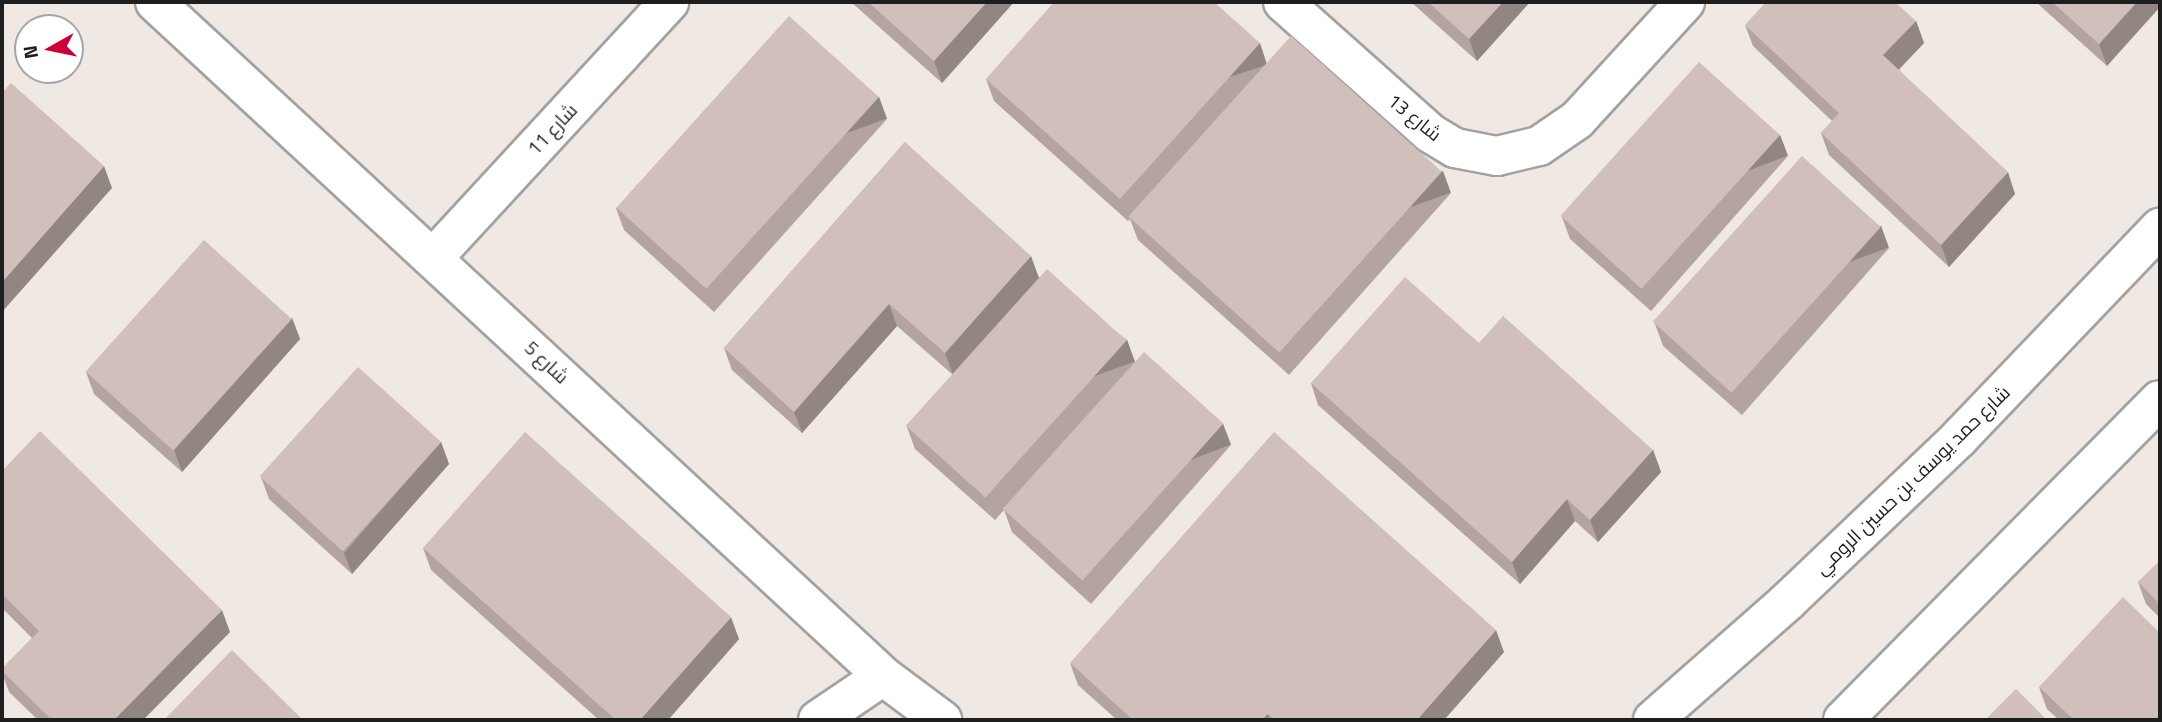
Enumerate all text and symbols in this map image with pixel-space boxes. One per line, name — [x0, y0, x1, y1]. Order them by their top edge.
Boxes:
north arrow — [14, 14, 84, 84]
text: N — [14, 43, 45, 61]
street label: شارع 13 — [1384, 89, 1446, 145]
street label: شارع 11 — [522, 98, 582, 160]
street label: شارع 5 — [520, 336, 574, 388]
street label: شارع حمد يوسف بن حسين الرومي — [1810, 381, 2014, 579]

